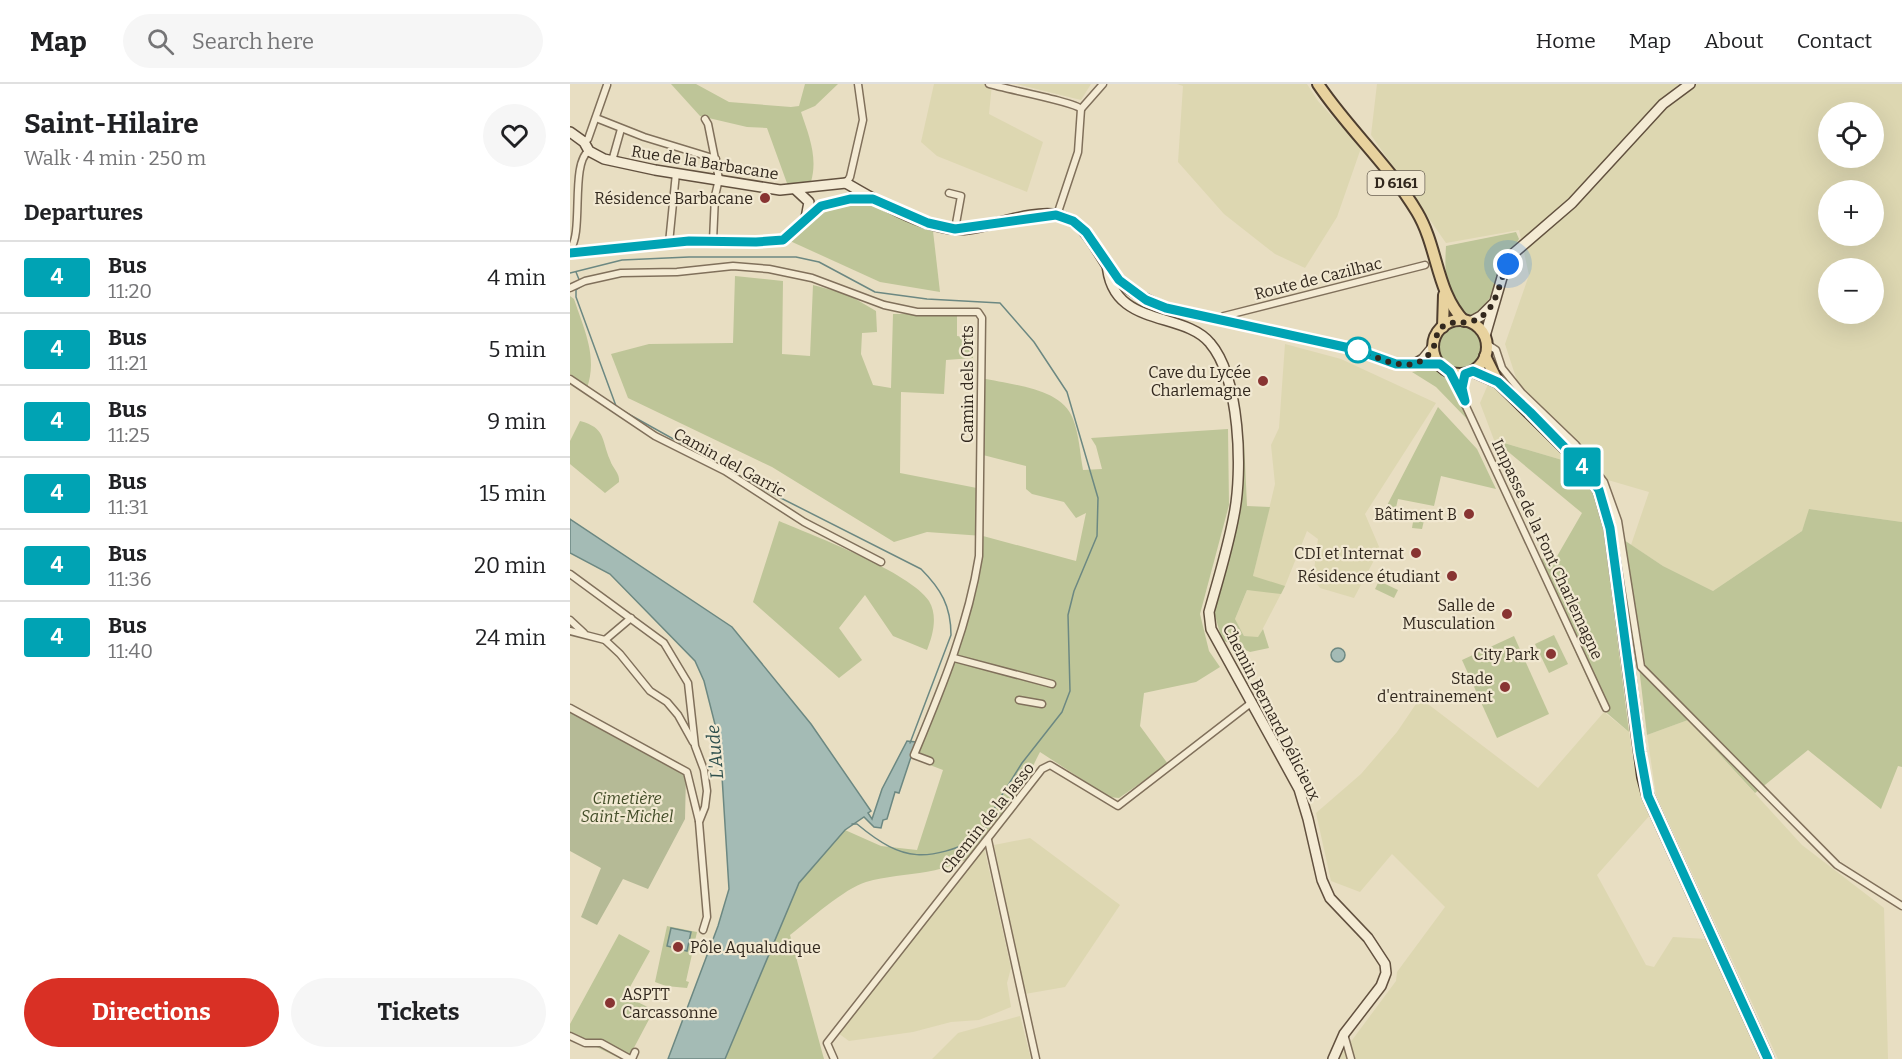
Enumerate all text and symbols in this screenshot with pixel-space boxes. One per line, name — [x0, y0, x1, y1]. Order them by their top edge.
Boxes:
search box — [123, 14, 543, 68]
text: Map — [30, 25, 87, 58]
icon: search — [144, 25, 177, 58]
text: Search here — [192, 28, 314, 55]
text: Home — [1536, 28, 1596, 54]
text: Map — [1629, 28, 1671, 54]
text: About — [1704, 28, 1764, 54]
text: Contact — [1797, 28, 1872, 54]
map controls — [1818, 102, 1884, 324]
button: locate — [1818, 102, 1884, 168]
button: heart — [483, 104, 546, 167]
text: Saint-Hilaire — [24, 107, 199, 140]
street label: Rue de la Barbacane — [630, 141, 780, 184]
text: Walk · 4 min · 250 m — [24, 146, 206, 170]
road number: D 6161 — [1368, 171, 1424, 195]
button: + — [1818, 180, 1884, 246]
place label: Résidence Barbacane — [594, 189, 753, 208]
marker: Résidence Barbacane — [758, 191, 772, 205]
text: Departures — [24, 199, 143, 226]
your location — [1493, 249, 1523, 279]
text: Bus — [108, 252, 147, 279]
street label: Route de Cazilhac — [1252, 253, 1384, 304]
button: − — [1818, 258, 1884, 324]
text: 4 — [51, 264, 63, 290]
text: 4 min — [487, 264, 546, 291]
text: 11:20 — [108, 279, 152, 303]
text: Bus — [108, 324, 147, 351]
street label: Camin dels Orts — [958, 325, 977, 443]
text: 4 — [51, 336, 63, 362]
text: 5 min — [488, 336, 546, 363]
unlabelled marker — [1345, 337, 1371, 363]
text: 11:21 — [108, 351, 147, 375]
place label: Cave du Lycée Charlemagne — [1148, 363, 1251, 400]
marker: Cave du Lycée Charlemagne — [1256, 374, 1270, 388]
text: Bus — [108, 396, 147, 423]
text: 4 — [51, 408, 63, 434]
text: 9 min — [487, 408, 546, 435]
text: 11:25 — [108, 423, 150, 447]
street label: Camin del Garric — [670, 424, 789, 501]
street label: Impasse de la Font Charlemagne — [1488, 436, 1607, 662]
line badge: 4 — [1562, 448, 1602, 487]
text: 4 — [1576, 454, 1588, 480]
text: Bus — [108, 468, 147, 495]
text: 4 — [51, 480, 63, 506]
text: 15 min — [479, 480, 546, 507]
text: 11:31 — [108, 495, 148, 519]
place label: Bâtiment B — [1374, 505, 1457, 524]
marker: Bâtiment B — [1462, 507, 1476, 521]
text: Bus — [108, 540, 147, 567]
place label: CDI et Internat — [1294, 544, 1404, 563]
marker: CDI et Internat — [1409, 546, 1423, 560]
text: 4 — [51, 552, 63, 578]
text: 20 min — [474, 552, 546, 579]
text: 11:36 — [108, 567, 152, 591]
place label: Résidence étudiant — [1297, 567, 1440, 586]
marker: Résidence étudiant — [1445, 569, 1459, 583]
place label: Salle de Musculation — [1402, 596, 1495, 633]
marker: Salle de Musculation — [1500, 607, 1514, 621]
text: Bus — [108, 612, 147, 639]
street label: Chemin Bernard Délicieux — [1219, 621, 1324, 804]
text: 4 — [51, 624, 63, 650]
text: 24 min — [475, 624, 546, 651]
text: 11:40 — [108, 639, 153, 663]
place label: City Park — [1473, 645, 1539, 664]
marker: City Park — [1544, 647, 1558, 661]
place label: Stade d'entrainement — [1377, 669, 1493, 706]
marker: Stade d'entrainement — [1498, 680, 1512, 694]
water label: L'Aude — [702, 724, 728, 780]
street label: Chemin de la Jasso — [937, 759, 1038, 878]
park label: Cimetière Saint-Michel — [581, 789, 673, 826]
place label: Pôle Aqualudique — [690, 938, 821, 957]
marker: Pôle Aqualudique — [671, 940, 685, 954]
button: Directions — [24, 978, 279, 1047]
button: Tickets — [291, 978, 546, 1047]
place label: ASPTT Carcassonne — [622, 985, 718, 1022]
marker: ASPTT Carcassonne — [603, 996, 617, 1010]

